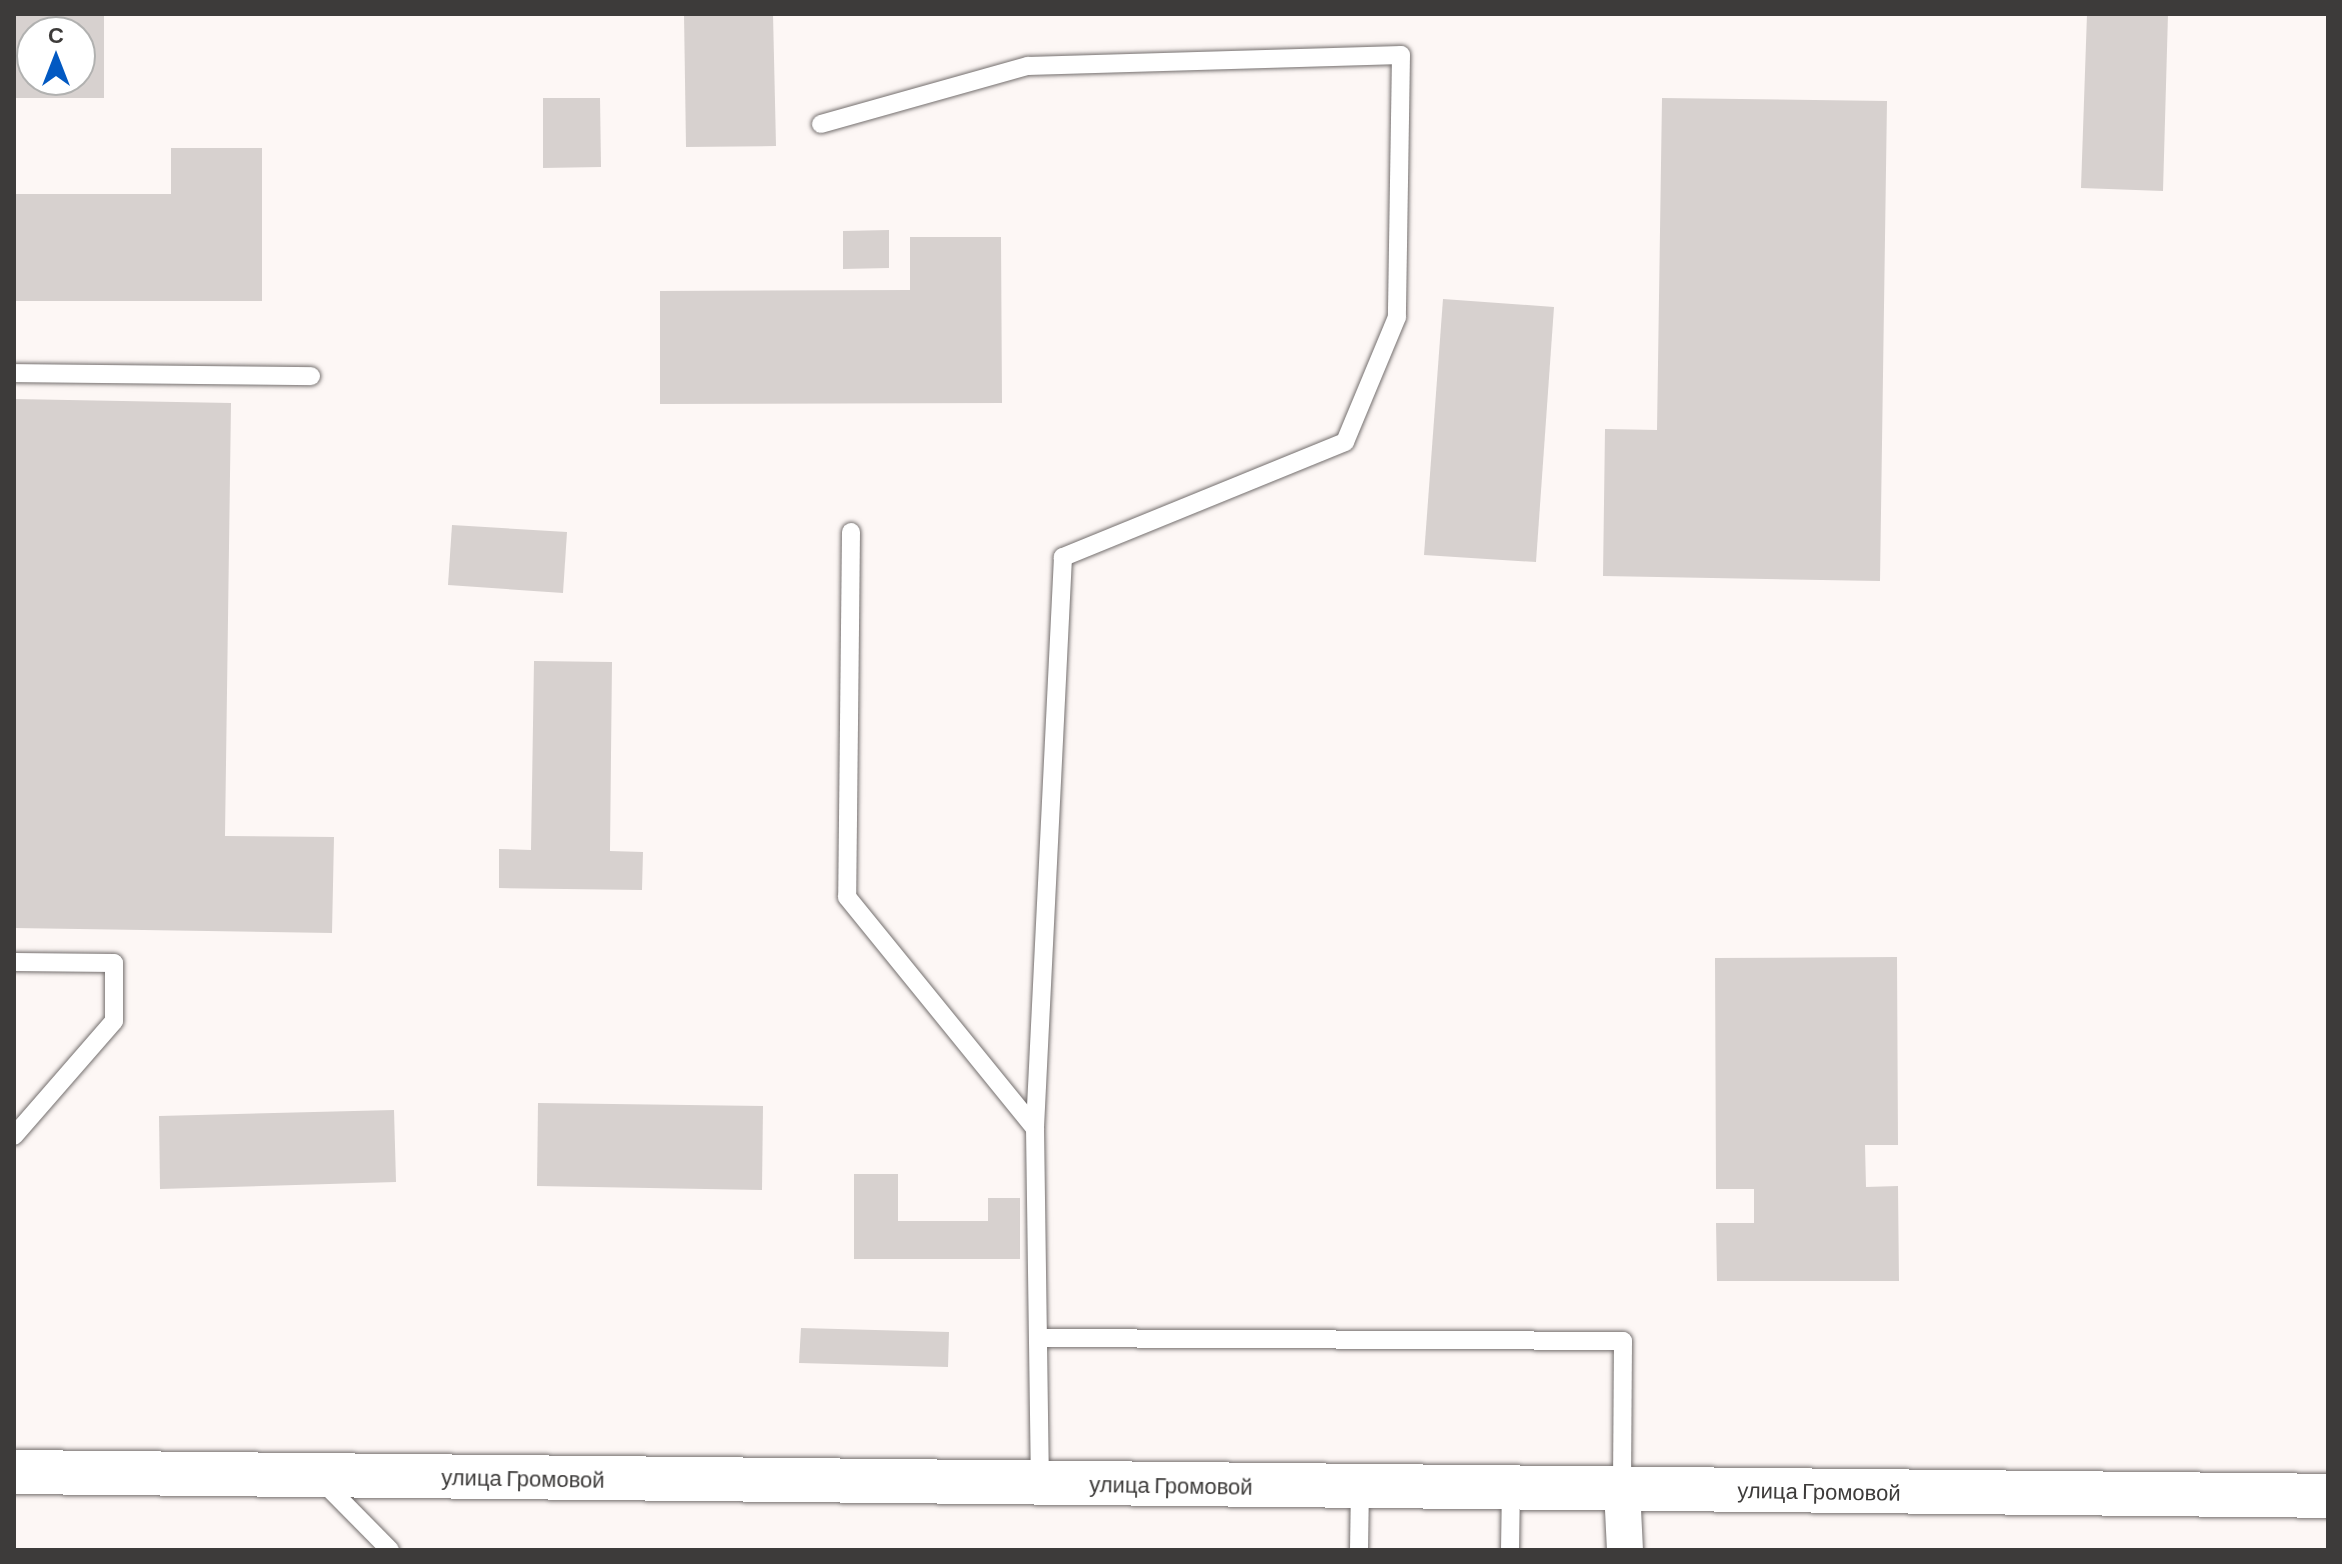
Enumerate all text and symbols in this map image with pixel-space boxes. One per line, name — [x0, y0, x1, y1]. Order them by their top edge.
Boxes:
north arrow — [16, 16, 96, 96]
text: С — [48, 21, 64, 47]
street label: улица Громовой — [441, 1463, 605, 1493]
street label: улица Громовой — [1089, 1470, 1253, 1500]
street label: улица Громовой — [1737, 1476, 1901, 1506]

